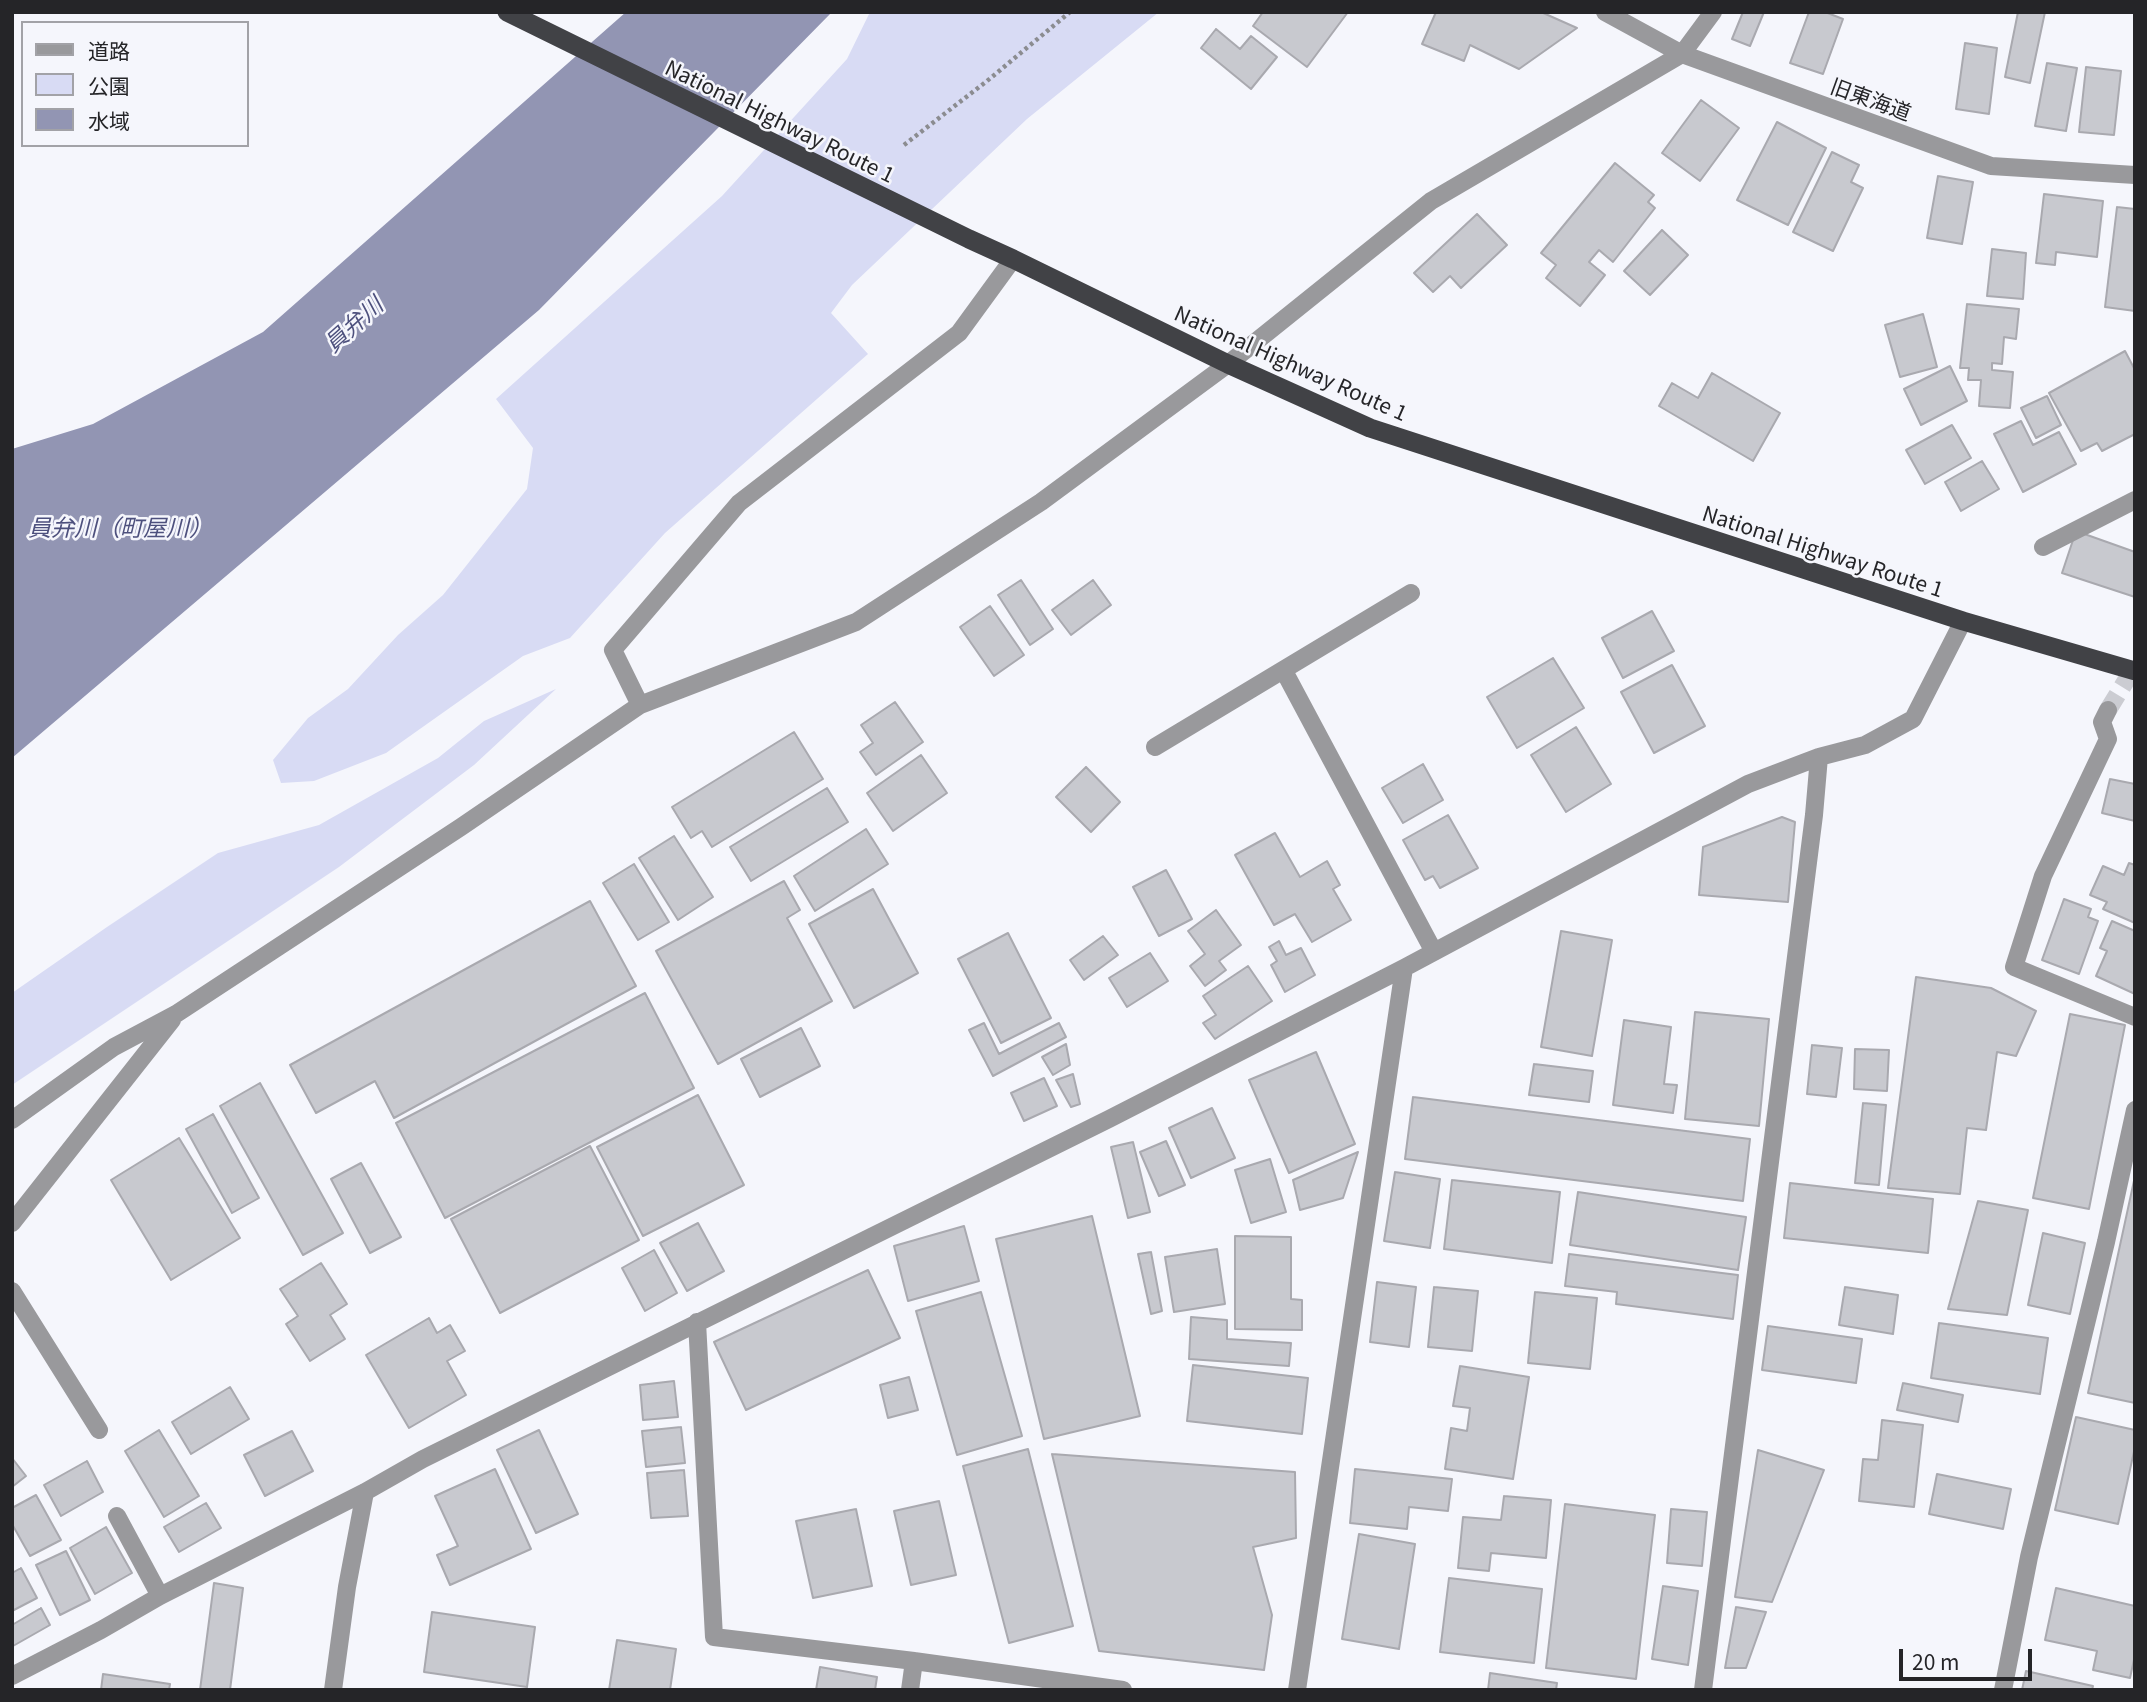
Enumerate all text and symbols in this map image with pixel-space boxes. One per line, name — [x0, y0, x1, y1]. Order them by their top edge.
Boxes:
legend — [21, 21, 248, 147]
text: 道路 — [88, 35, 130, 65]
street label: National Highway Route 1 — [661, 54, 899, 188]
text: 公園 — [88, 70, 130, 100]
street label: 旧東海道 — [1827, 73, 1915, 125]
text: 水域 — [88, 105, 130, 135]
water label: 員弁川 — [318, 291, 388, 357]
street label: National Highway Route 1 — [1171, 300, 1411, 426]
street label: National Highway Route 1 — [1699, 500, 1947, 602]
water label: 員弁川（町屋川） — [28, 513, 212, 541]
scale bar — [1902, 1636, 2035, 1680]
text: 20 m — [1912, 1646, 1959, 1676]

